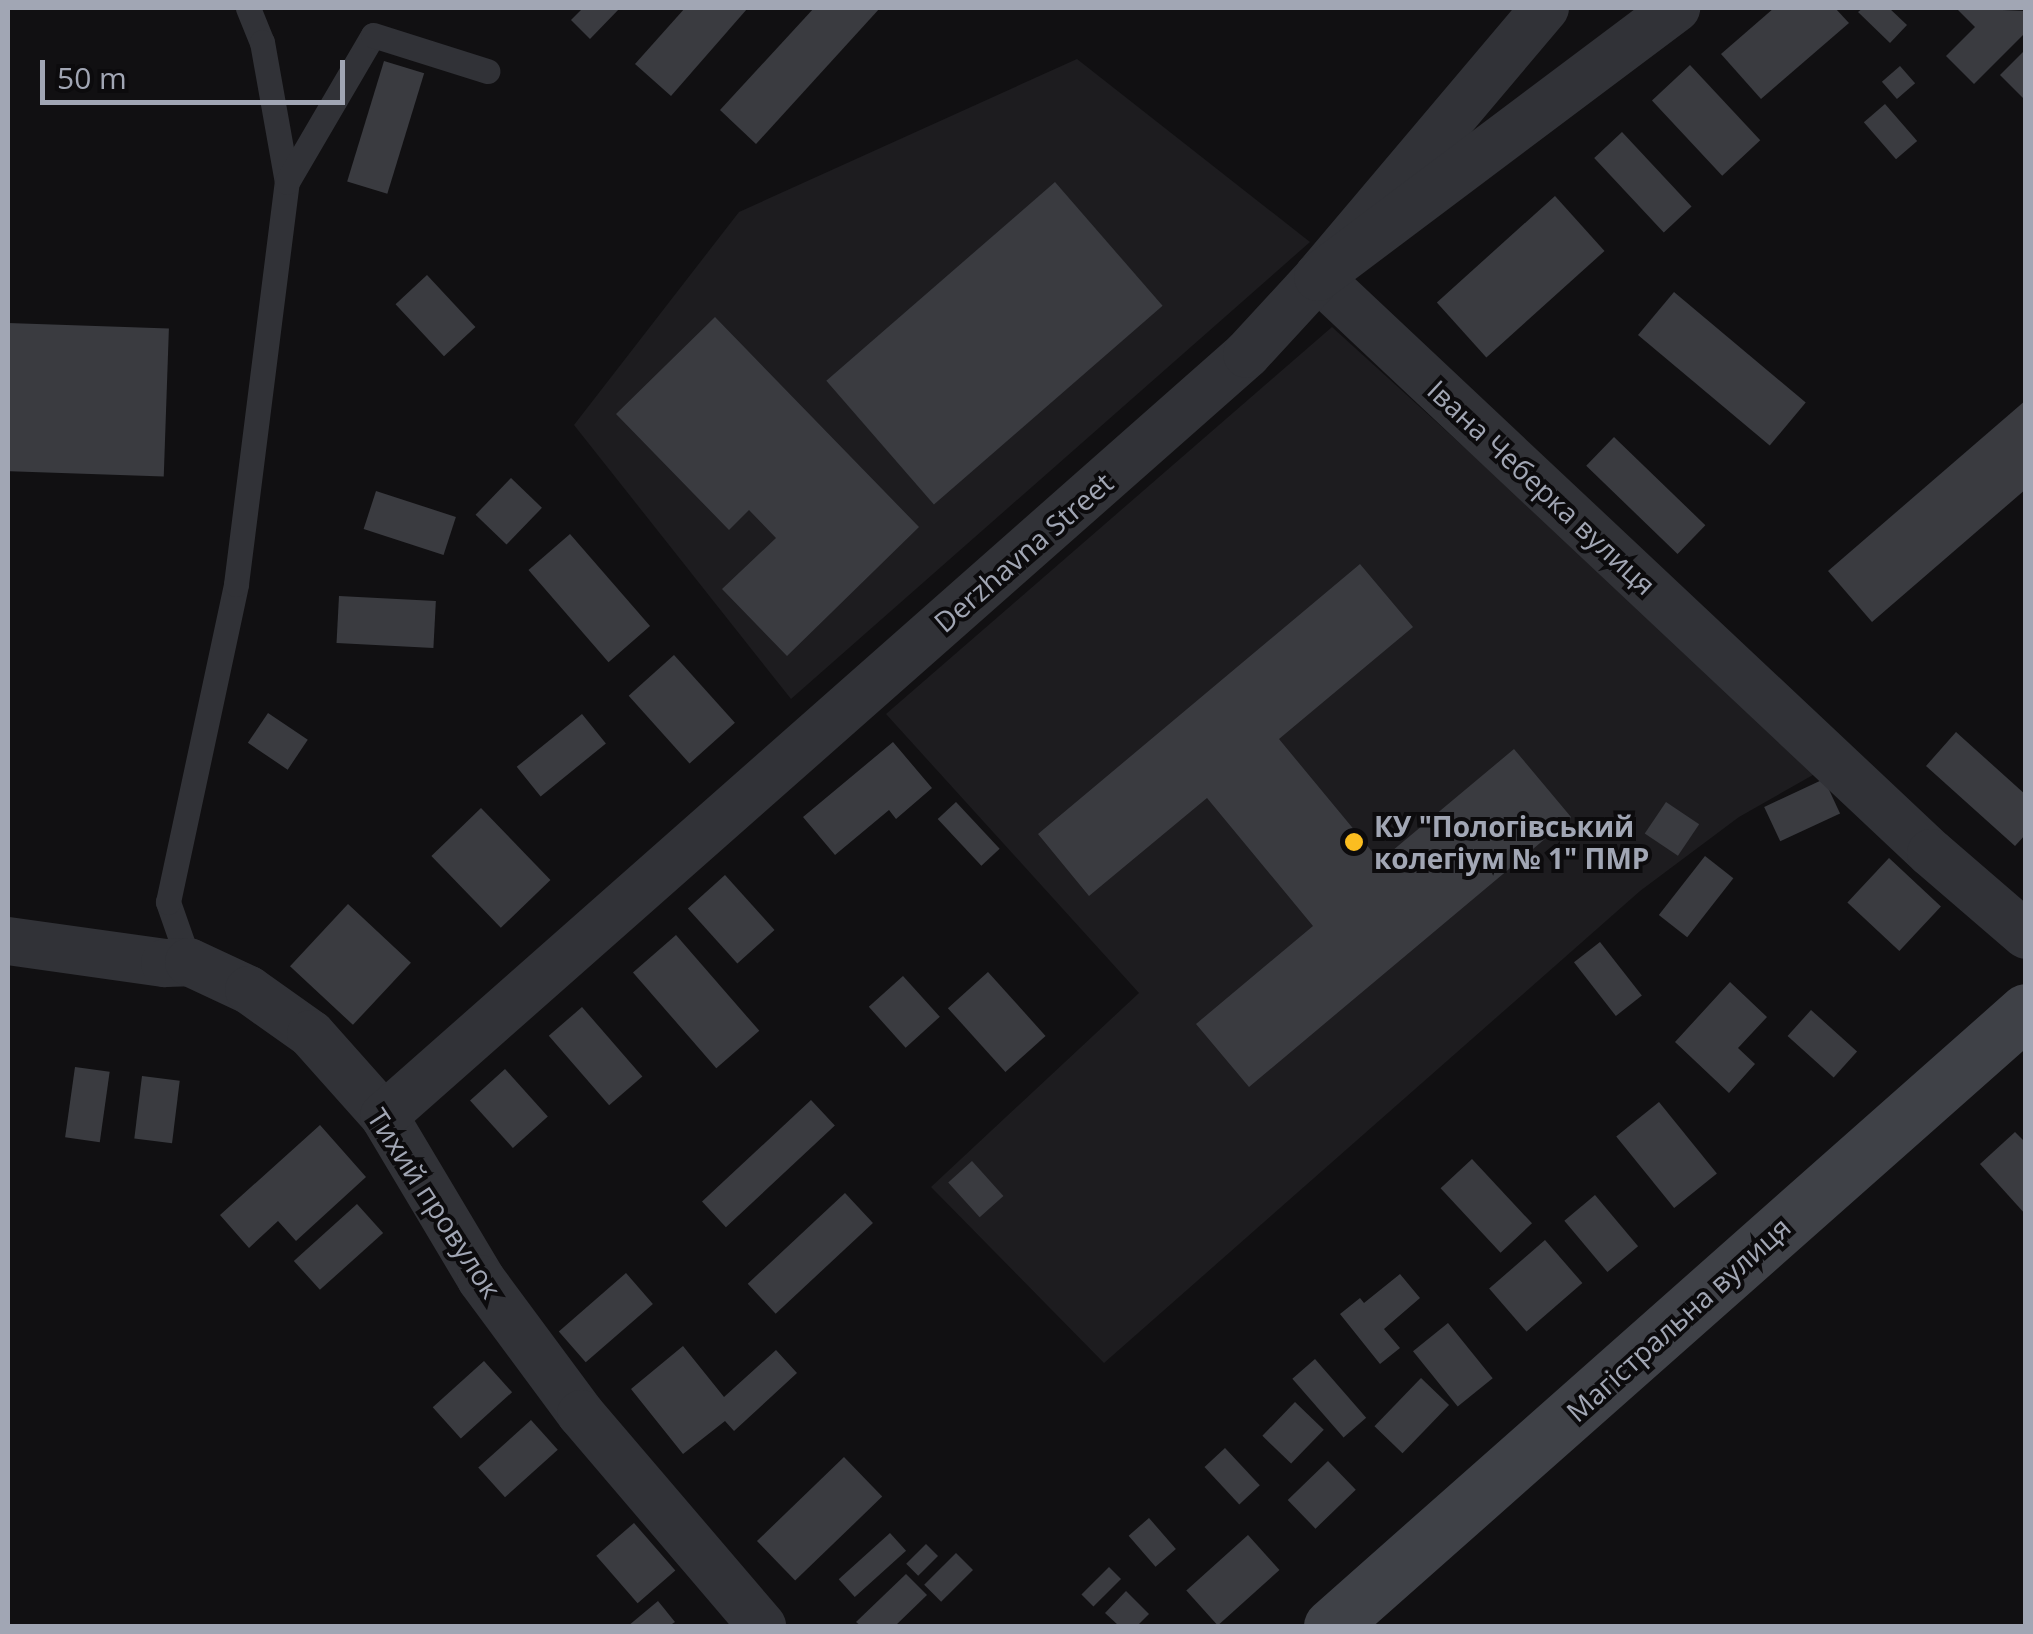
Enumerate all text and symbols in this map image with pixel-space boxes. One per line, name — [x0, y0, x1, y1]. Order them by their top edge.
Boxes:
scale bar — [45, 40, 350, 102]
text: 50 m — [57, 57, 127, 98]
street label: Івана Чеберка вулиця — [1421, 373, 1663, 601]
street label: Derzhavna Street — [927, 465, 1119, 639]
place label: КУ "Пологівський колегіум № 1" ПМР — [1374, 809, 1649, 875]
marker: КУ "Пологівський колегіум № 1" ПМР — [1343, 831, 1365, 853]
street label: Тихий провулок — [361, 1102, 509, 1304]
street label: Магістральна вулиця — [1559, 1210, 1797, 1428]

